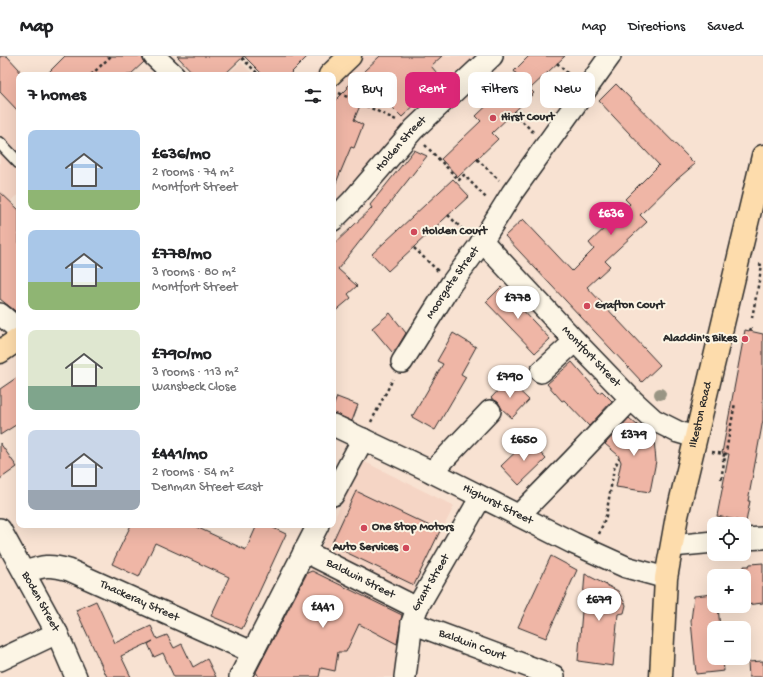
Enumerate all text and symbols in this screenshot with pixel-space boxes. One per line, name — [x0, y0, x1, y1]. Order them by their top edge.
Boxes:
text: Map — [20, 16, 53, 39]
text: Map — [582, 19, 606, 36]
text: Directions — [628, 19, 685, 36]
text: Saved — [707, 19, 743, 36]
chip: Buy — [348, 72, 397, 108]
chip: Rent — [405, 72, 460, 108]
chip: Filters — [468, 72, 532, 108]
chip: New — [540, 72, 595, 108]
icon: filters — [302, 85, 324, 107]
text: 7 homes — [28, 86, 86, 106]
place label: Hirst Court — [501, 111, 555, 125]
street label: Holden Street — [373, 113, 430, 175]
marker: Hirst Court — [488, 113, 498, 123]
text: £636/mo — [152, 145, 211, 165]
icon: home — [60, 146, 108, 194]
text: 2 rooms · 74 m² — [152, 165, 234, 180]
text: Montfort Street — [152, 180, 238, 195]
pin: £636 — [587, 202, 635, 236]
text: £636 — [598, 207, 624, 222]
place label: Holden Court — [422, 225, 488, 239]
marker: Holden Court — [409, 227, 419, 237]
street label: Moorgate Street — [424, 243, 483, 322]
text: £778/mo — [152, 245, 212, 265]
icon: home — [60, 246, 108, 294]
text: 3 rooms · 80 m² — [152, 265, 236, 280]
text: Montfort Street — [152, 280, 238, 295]
pin: £778 — [494, 286, 542, 320]
text: £778 — [505, 291, 531, 306]
place label: Grafton Court — [595, 299, 665, 313]
marker: Grafton Court — [582, 301, 592, 311]
street label: Montfort Street — [558, 324, 624, 391]
place label: Aladdin's Bikes — [662, 332, 738, 346]
marker: Aladdin's Bikes — [740, 334, 750, 344]
text: £790/mo — [152, 345, 212, 365]
icon: home — [60, 346, 108, 394]
text: 3 rooms · 113 m² — [152, 365, 239, 380]
pin: £790 — [486, 365, 534, 399]
text: £790 — [497, 370, 523, 385]
text: Wansbeck Close — [152, 380, 236, 395]
street label: Ilkeston Road — [686, 380, 716, 449]
pin: £379 — [610, 423, 658, 457]
pin: £650 — [500, 428, 548, 462]
text: £379 — [621, 428, 647, 443]
text: £650 — [511, 433, 537, 448]
text: £441/mo — [152, 445, 207, 465]
icon: home — [60, 446, 108, 494]
text: 2 rooms · 54 m² — [152, 465, 234, 480]
text: Denman Street East — [152, 480, 262, 495]
street label: Highurst Street — [460, 481, 536, 529]
map controls — [707, 517, 751, 665]
button: locate — [707, 517, 751, 561]
place label: One Stop Motors — [372, 521, 454, 535]
marker: One Stop Motors — [359, 523, 369, 533]
place label: Auto Services — [332, 541, 399, 555]
marker: Auto Services — [401, 543, 411, 553]
street label: Grant Street — [409, 551, 454, 614]
street label: Baldwin Street — [323, 556, 398, 603]
street label: Boden Street — [17, 569, 62, 635]
button: + — [707, 569, 751, 613]
street label: Thackeray Street — [97, 577, 182, 626]
pin: £679 — [575, 588, 623, 622]
text: £679 — [586, 593, 612, 608]
pin: £441 — [299, 595, 347, 629]
text: £441 — [311, 600, 335, 615]
button: − — [707, 621, 751, 665]
street label: Baldwin Court — [436, 626, 508, 665]

